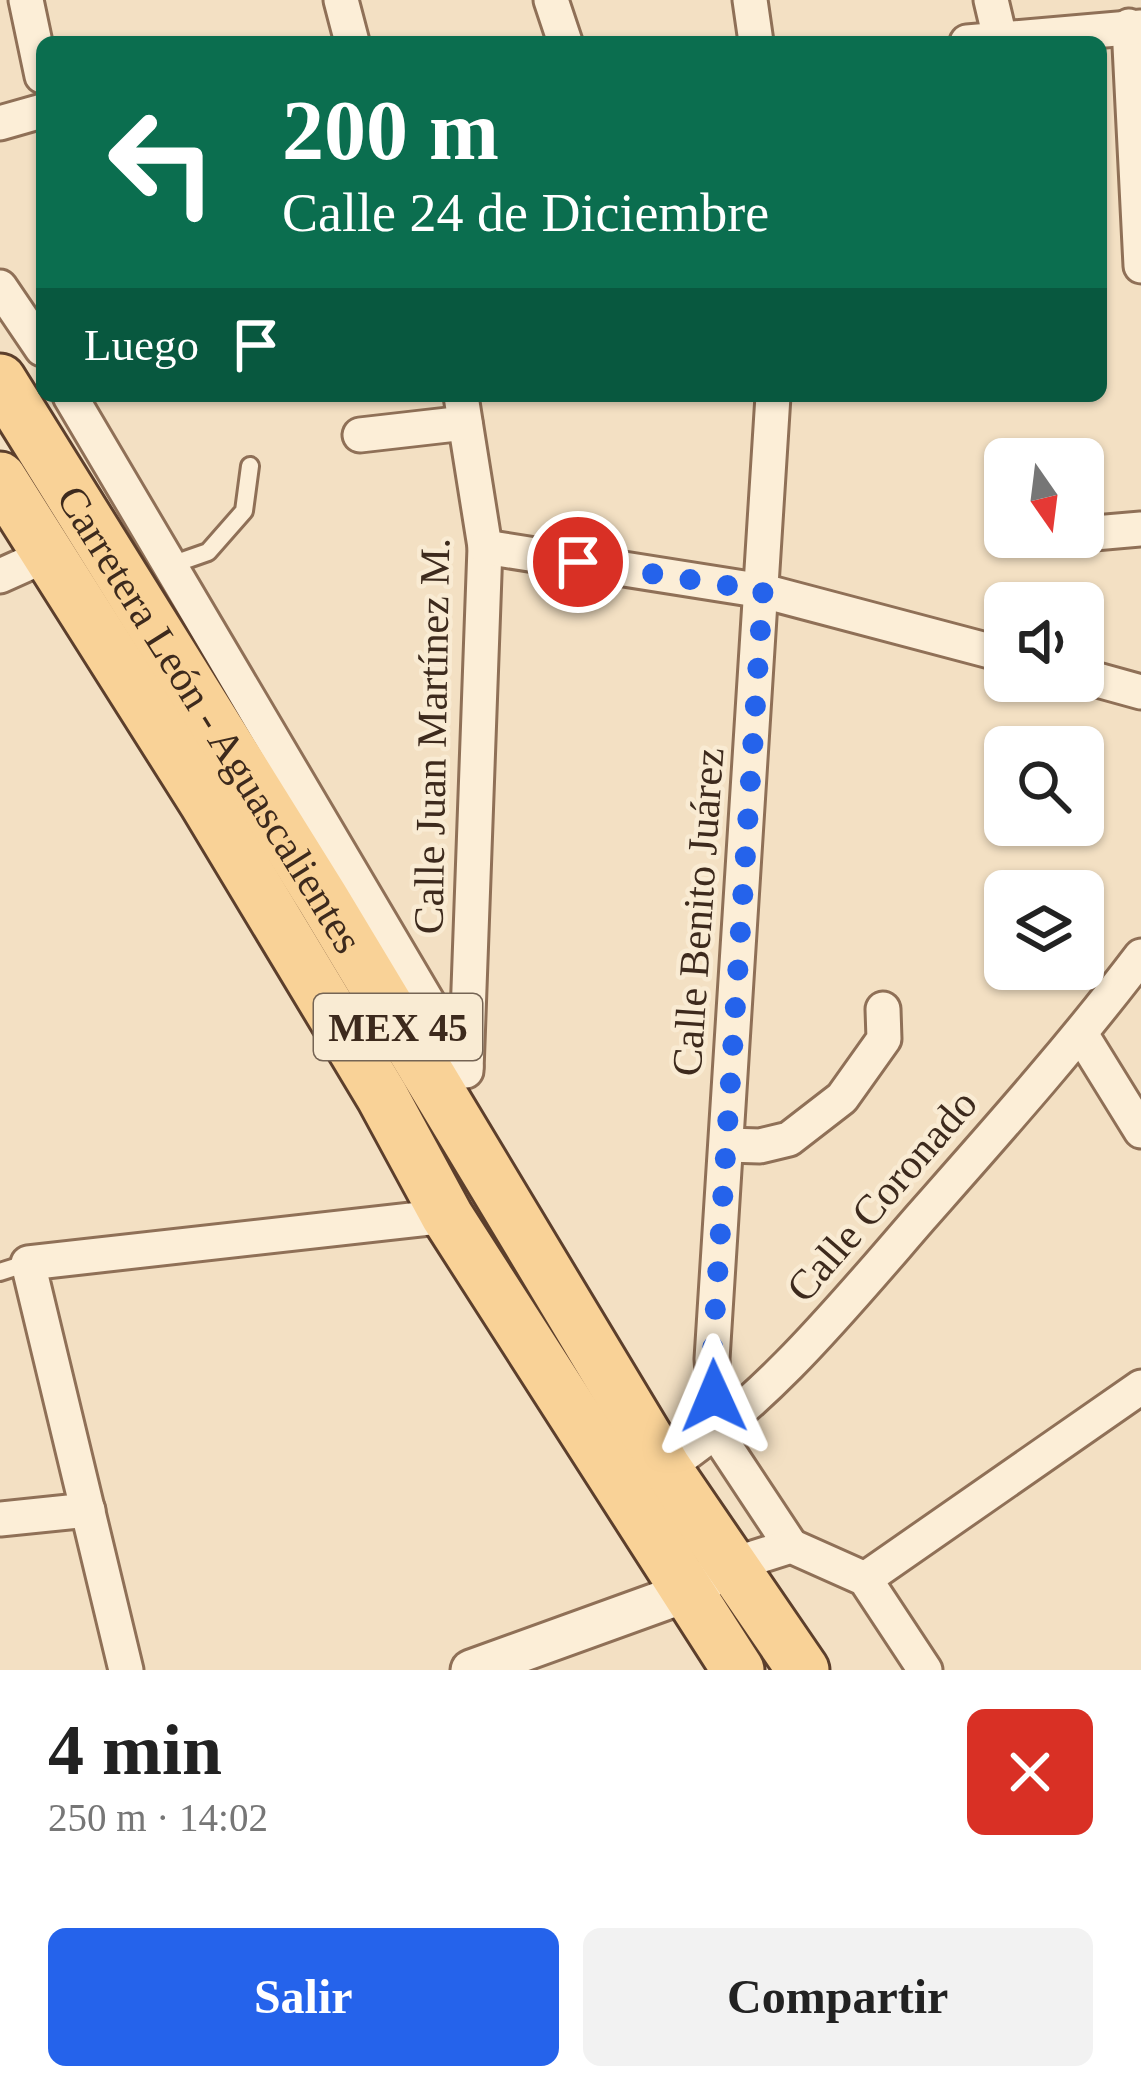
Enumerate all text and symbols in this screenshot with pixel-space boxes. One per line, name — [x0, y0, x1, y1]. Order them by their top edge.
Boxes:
icon: left — [84, 84, 240, 240]
text: 200 m — [282, 84, 499, 177]
text: Calle 24 de Diciembre — [282, 183, 769, 243]
icon: arrive — [223, 312, 289, 378]
text: Luego — [84, 320, 199, 370]
north arrow — [984, 438, 1104, 558]
map controls — [984, 438, 1104, 990]
street label: Carretera León - Aguascalientes — [48, 478, 372, 961]
pin — [527, 511, 629, 613]
icon: arrive — [545, 529, 611, 595]
street label: Calle Juan Martínez M. — [406, 537, 458, 935]
button: sound — [984, 582, 1104, 702]
button: search — [984, 726, 1104, 846]
street label: Calle Benito Juárez — [664, 746, 732, 1078]
button: layers — [984, 870, 1104, 990]
road number: MEX 45 — [314, 994, 482, 1060]
street label: Calle Coronado — [778, 1081, 986, 1311]
position arrow — [651, 1333, 777, 1459]
button: close — [967, 1709, 1093, 1835]
text: 4 min — [48, 1710, 222, 1790]
text: 250 m · 14:02 — [48, 1796, 268, 1839]
button: Salir — [48, 1928, 559, 2066]
button: Compartir — [583, 1928, 1093, 2066]

